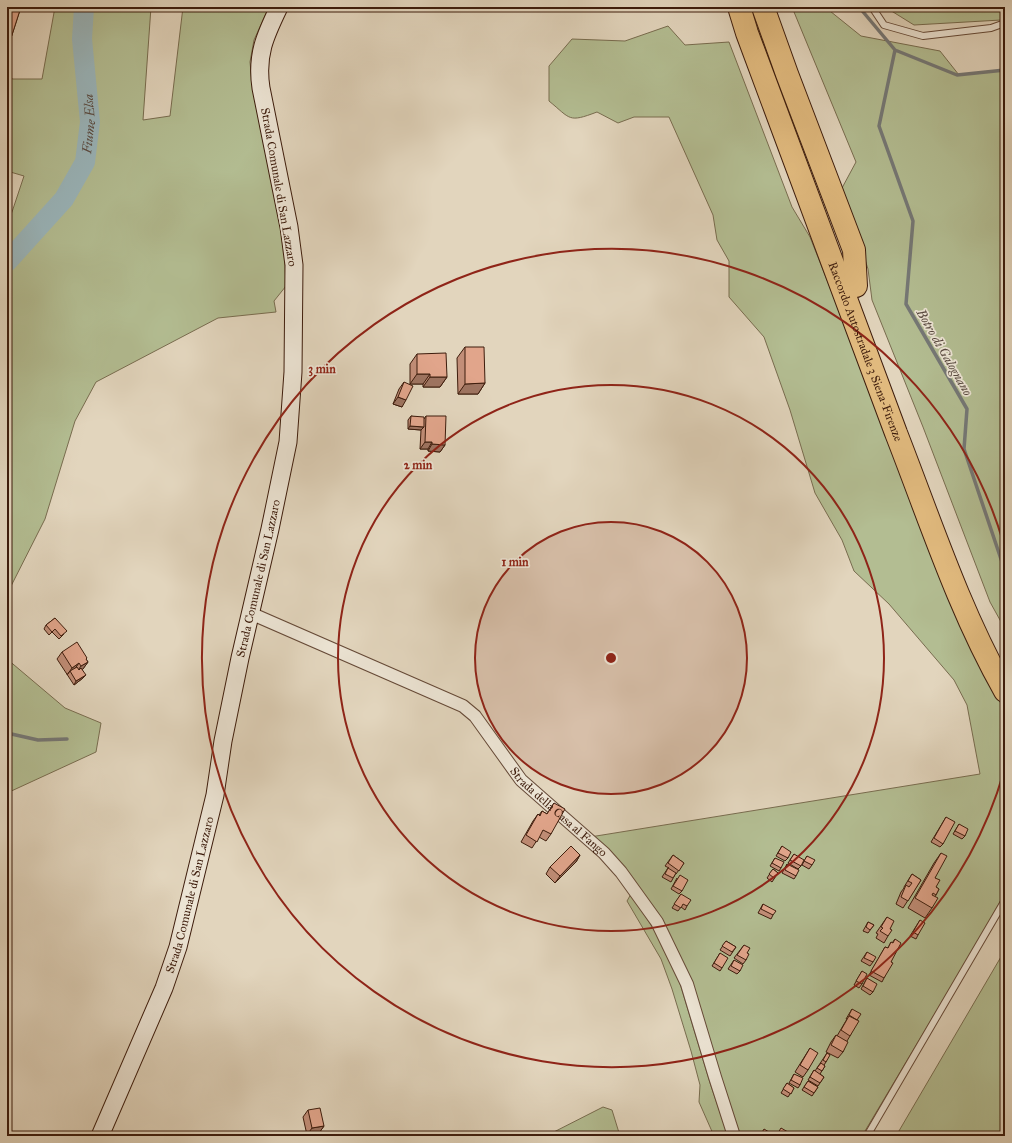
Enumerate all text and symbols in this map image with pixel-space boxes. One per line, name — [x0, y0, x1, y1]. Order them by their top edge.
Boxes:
water label: Fiume Elsa — [79, 93, 99, 155]
street label: Strada Comunale di San Lazzaro — [258, 106, 300, 268]
street label: Raccordo Autostradale 3 Siena-Firenze — [825, 260, 906, 443]
water label: Botro di Galognano — [912, 305, 975, 399]
text: 3 min — [308, 362, 336, 377]
text: 2 min — [404, 458, 433, 472]
street label: Strada Comunale di San Lazzaro — [233, 498, 283, 659]
text: 1 min — [501, 555, 529, 569]
centre of rings — [604, 651, 618, 665]
street label: Strada della Casa al Fango — [507, 764, 610, 860]
street label: Strada Comunale di San Lazzaro — [163, 815, 217, 975]

